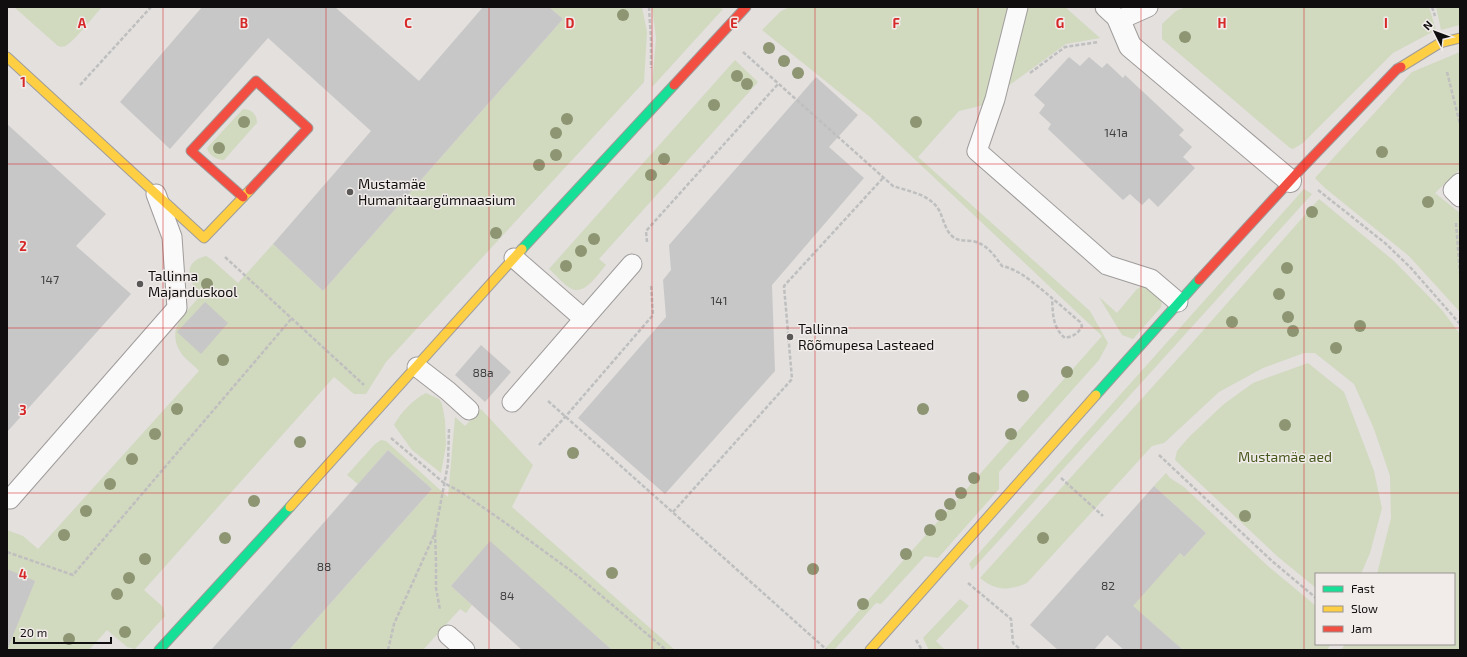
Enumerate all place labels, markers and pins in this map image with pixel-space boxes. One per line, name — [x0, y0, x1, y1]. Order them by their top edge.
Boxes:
place label: Mustamäe Humanitaargümnaasium — [358, 175, 516, 208]
marker: Mustamäe Humanitaargümnaasium — [345, 187, 355, 197]
place label: Tallinna Majanduskool — [148, 267, 238, 300]
marker: Tallinna Majanduskool — [135, 279, 145, 289]
place label: Tallinna Rõõmupesa Lasteaed — [798, 320, 934, 353]
marker: Tallinna Rõõmupesa Lasteaed — [785, 332, 795, 342]

